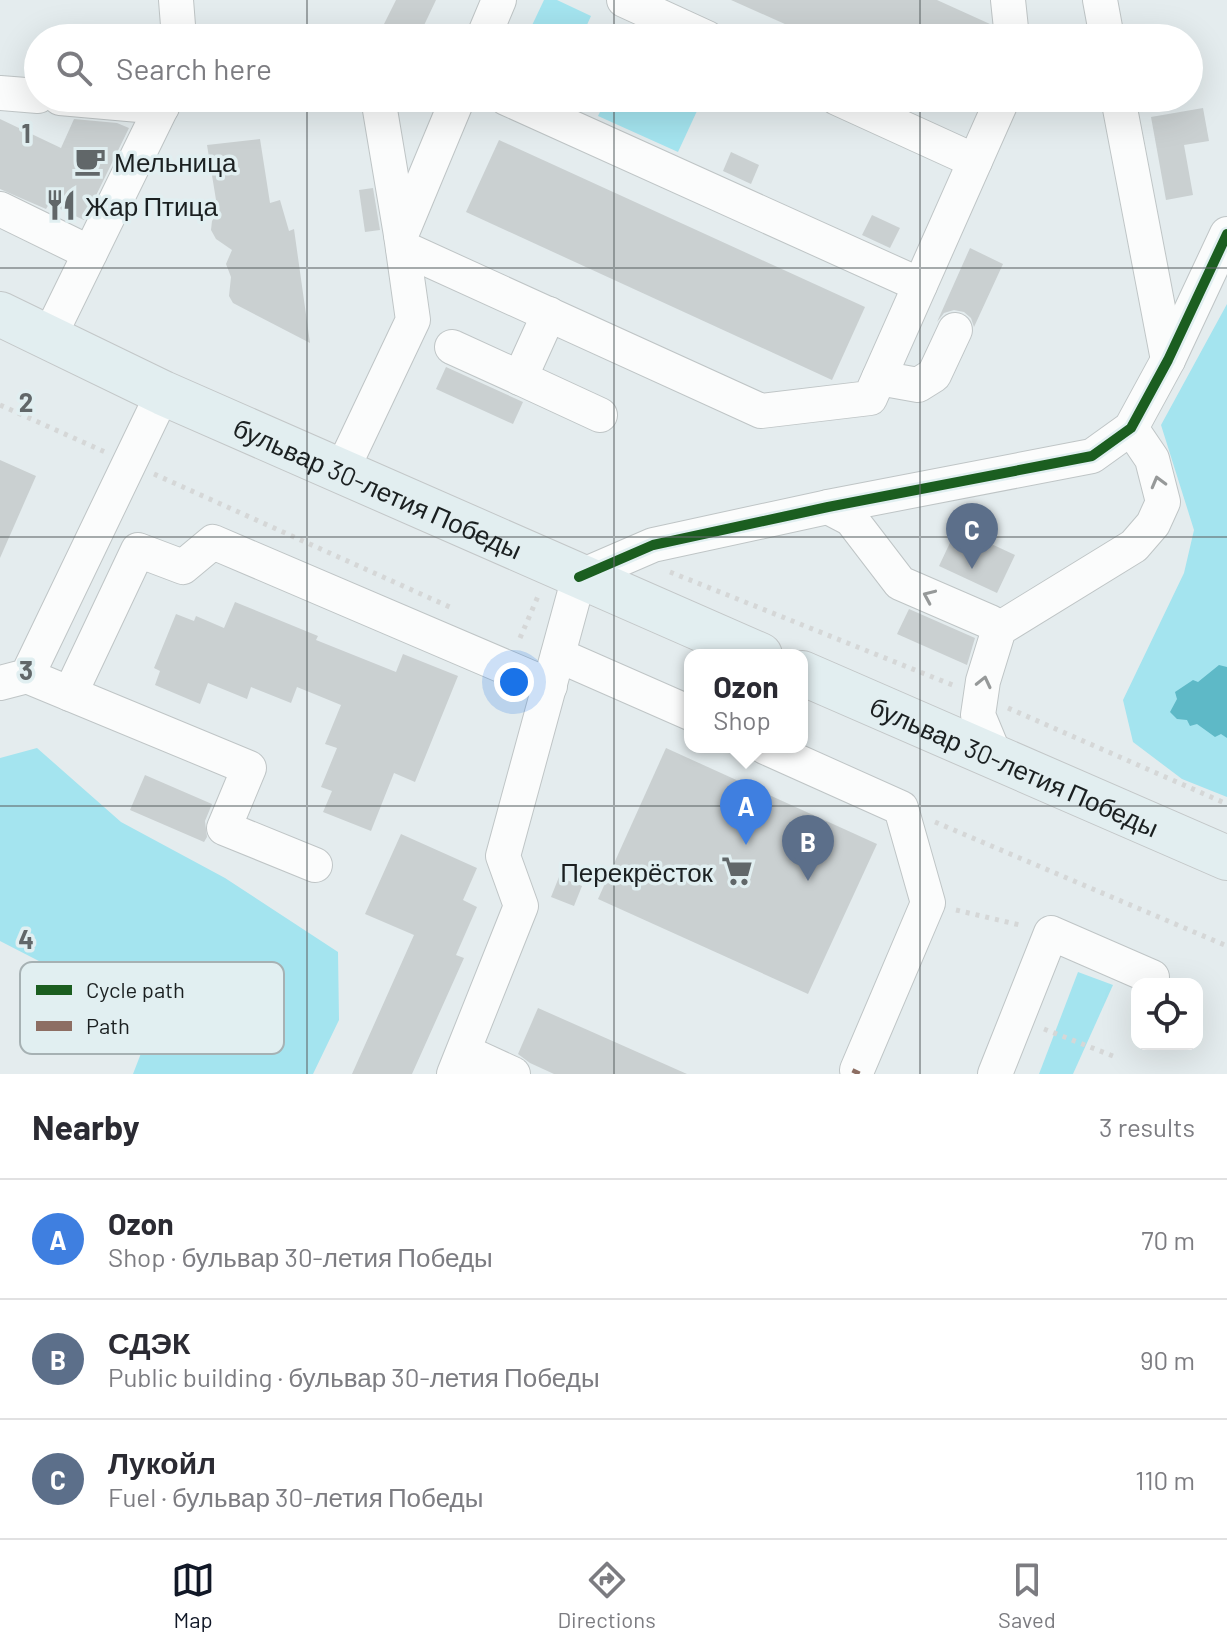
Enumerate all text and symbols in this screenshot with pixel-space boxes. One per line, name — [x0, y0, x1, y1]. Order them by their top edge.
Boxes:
search box — [24, 24, 1203, 112]
icon: search — [52, 46, 96, 90]
text: Search here — [116, 50, 272, 86]
text: 1 — [21, 117, 31, 148]
cafe icon: Мельница — [73, 144, 107, 178]
place label: Мельница — [114, 146, 237, 177]
restaurant icon: Жар Птица — [44, 188, 78, 222]
place label: Жар Птица — [85, 190, 218, 221]
text: 2 — [19, 386, 33, 417]
street label: бульвар 30-летия Победы — [229, 411, 527, 564]
one-way arrow — [1151, 475, 1168, 489]
pin: C — [946, 503, 998, 569]
one-way arrow — [923, 590, 937, 606]
popup — [684, 649, 808, 753]
text: 3 — [19, 654, 33, 685]
your location — [494, 662, 534, 702]
text: Ozon — [713, 668, 779, 704]
one-way arrow — [975, 676, 992, 690]
street label: бульвар 30-летия Победы — [866, 689, 1164, 842]
text: Shop — [713, 704, 771, 735]
pin: A — [720, 779, 772, 845]
pin: B — [782, 815, 834, 881]
supermarket icon: Перекрёсток — [720, 854, 754, 888]
place label: Перекрёсток — [560, 856, 714, 887]
text: 4 — [18, 923, 34, 954]
legend — [20, 962, 284, 1054]
text: Cycle path — [86, 976, 185, 1002]
map controls — [1131, 978, 1203, 1050]
button: locate — [1131, 978, 1203, 1050]
text: Path — [86, 1012, 130, 1038]
text: Nearby — [32, 1106, 140, 1147]
text: 3 results — [1099, 1111, 1195, 1142]
text: Ozon — [108, 1205, 174, 1241]
text: A — [49, 1224, 67, 1255]
text: 70 m — [1141, 1224, 1195, 1255]
text: Shop · бульвар 30-летия Победы — [108, 1241, 493, 1272]
text: СДЭК — [108, 1324, 190, 1360]
text: B — [50, 1344, 66, 1375]
text: 90 m — [1140, 1344, 1195, 1375]
text: Public building · бульвар 30-летия Победы — [108, 1361, 600, 1392]
text: Лукойл — [108, 1444, 216, 1480]
text: C — [50, 1464, 66, 1495]
text: 110 m — [1135, 1464, 1195, 1495]
text: Fuel · бульвар 30-летия Победы — [108, 1481, 483, 1512]
tab: Map — [171, 1558, 215, 1632]
tab: Directions — [557, 1558, 656, 1632]
tab: Saved — [998, 1558, 1056, 1632]

